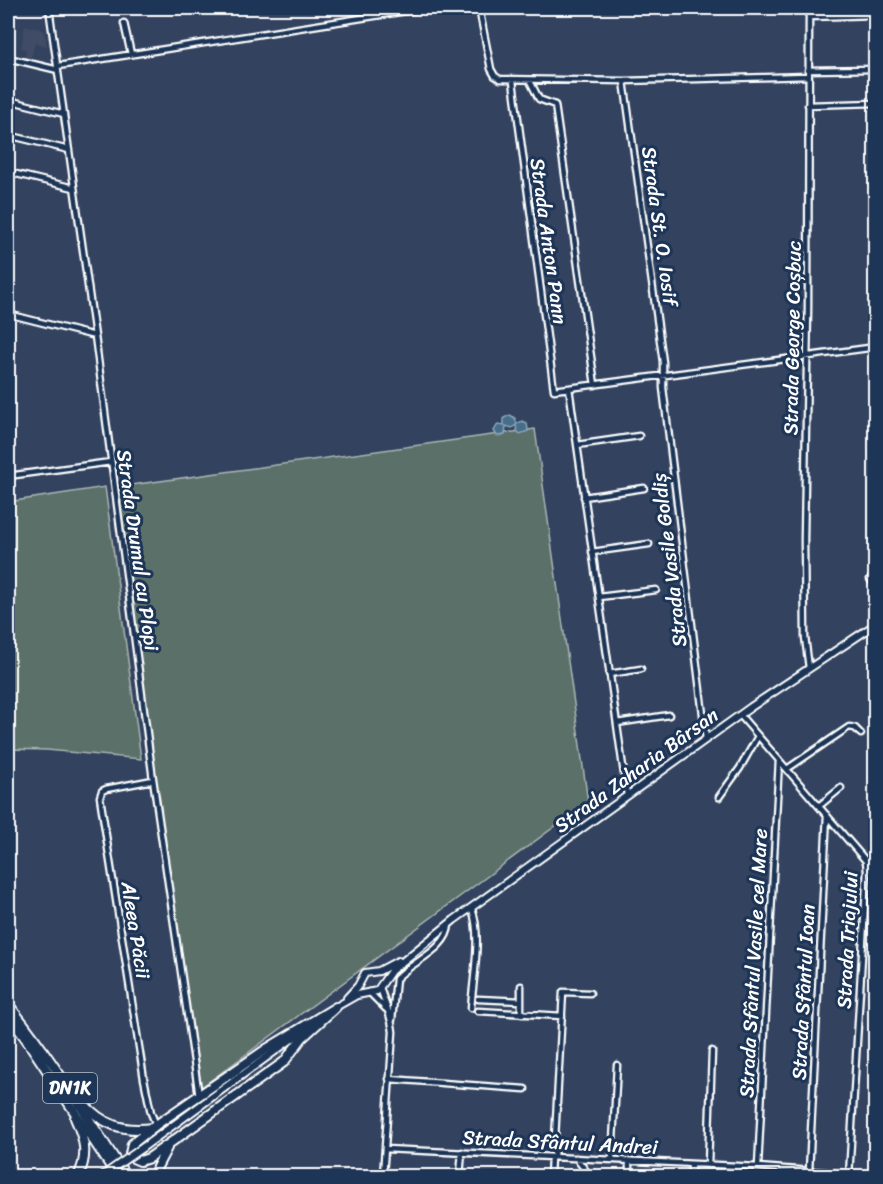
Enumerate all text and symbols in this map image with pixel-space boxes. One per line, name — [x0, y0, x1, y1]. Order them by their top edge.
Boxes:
street label: Strada St. O. Iosif — [631, 144, 688, 310]
street label: Strada Anton Pann — [520, 156, 578, 327]
street label: Strada George Coșbuc — [773, 241, 812, 435]
street label: Strada Drumul cu Plopi — [106, 447, 169, 654]
street label: Strada Vasile Goldiș — [641, 470, 698, 649]
street label: Strada Zaharia Bârsan — [546, 698, 726, 842]
street label: Strada Sfântul Vasile cel Mare — [729, 827, 778, 1099]
street label: Strada Triajului — [826, 869, 869, 1010]
street label: Aleea Păcii — [110, 878, 161, 983]
street label: Strada Sfântul Ioan — [781, 903, 826, 1081]
road number: DN1K — [43, 1073, 97, 1103]
street label: Strada Sfântul Andrei — [461, 1120, 660, 1165]

